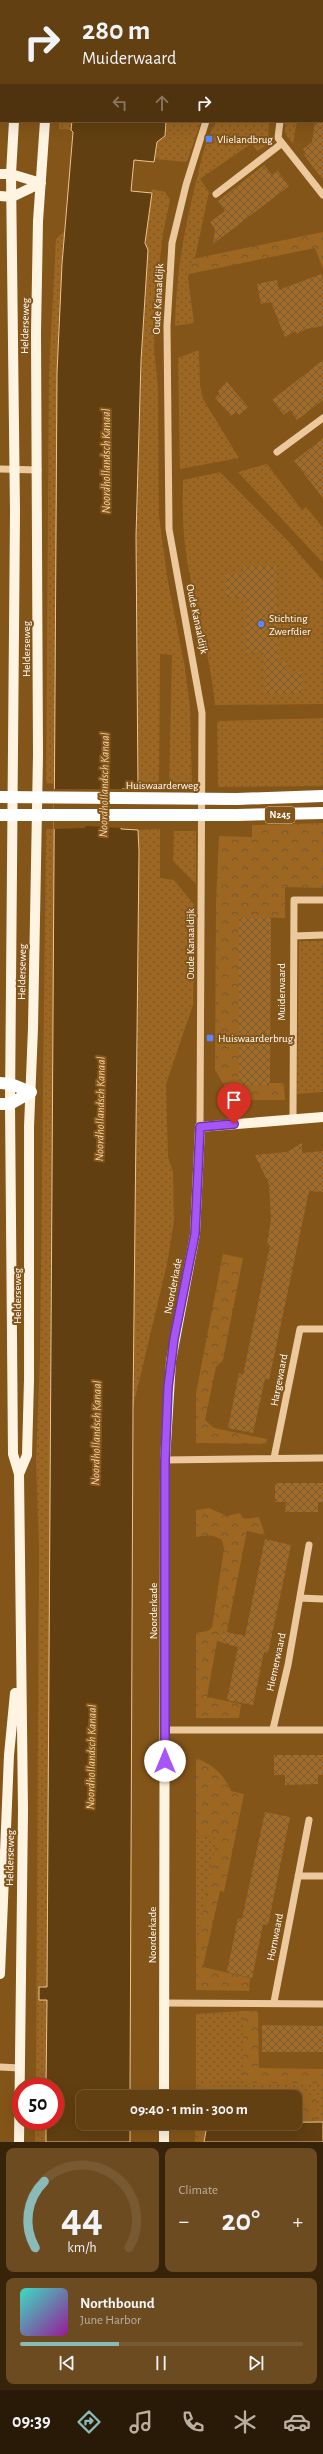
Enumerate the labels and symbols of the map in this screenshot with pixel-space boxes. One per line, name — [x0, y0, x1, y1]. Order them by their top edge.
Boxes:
marker: Vlielandbrug — [204, 134, 214, 144]
place label: Vlielandbrug — [217, 134, 273, 145]
street label: Oude Kanaaldijk — [151, 263, 165, 335]
street label: Helderseweg — [19, 297, 31, 354]
water label: Noordhollandsch Kanaal — [100, 409, 112, 513]
street label: Oude Kanaaldijk — [184, 583, 210, 655]
place label: Stichting Zwerfdier — [269, 613, 311, 637]
marker: Stichting Zwerfdier — [256, 619, 266, 629]
street label: Helderseweg — [21, 620, 32, 677]
water label: Noordhollandsch Kanaal — [97, 732, 111, 838]
street label: Huiswaarderweg — [126, 780, 199, 791]
road number: N245 — [265, 807, 295, 823]
street label: Oude Kanaaldijk — [185, 909, 196, 979]
street label: Helderseweg — [16, 943, 28, 1000]
street label: Muiderwaard — [276, 963, 287, 1021]
marker: Huiswaarderbrug — [205, 1033, 215, 1043]
place label: Huiswaarderbrug — [218, 1033, 294, 1044]
water label: Noordhollandsch Kanaal — [93, 1056, 107, 1162]
pin — [217, 1083, 251, 1124]
street label: Noorderkade — [162, 1257, 184, 1315]
street label: Helderseweg — [12, 1267, 23, 1324]
street label: Hargewaard — [269, 1353, 289, 1407]
water label: Noordhollandsch Kanaal — [89, 1380, 103, 1486]
street label: Noorderkade — [148, 1583, 159, 1639]
street label: Hiemerwaard — [264, 1632, 288, 1692]
water label: Noordhollandsch Kanaal — [84, 1704, 98, 1810]
position arrow — [144, 1740, 186, 1782]
street label: Helderseweg — [4, 1829, 16, 1886]
street label: Noorderkade — [147, 1907, 158, 1963]
street label: Hornwaard — [265, 1912, 285, 1962]
speed limit sign: 50 — [12, 2078, 64, 2130]

